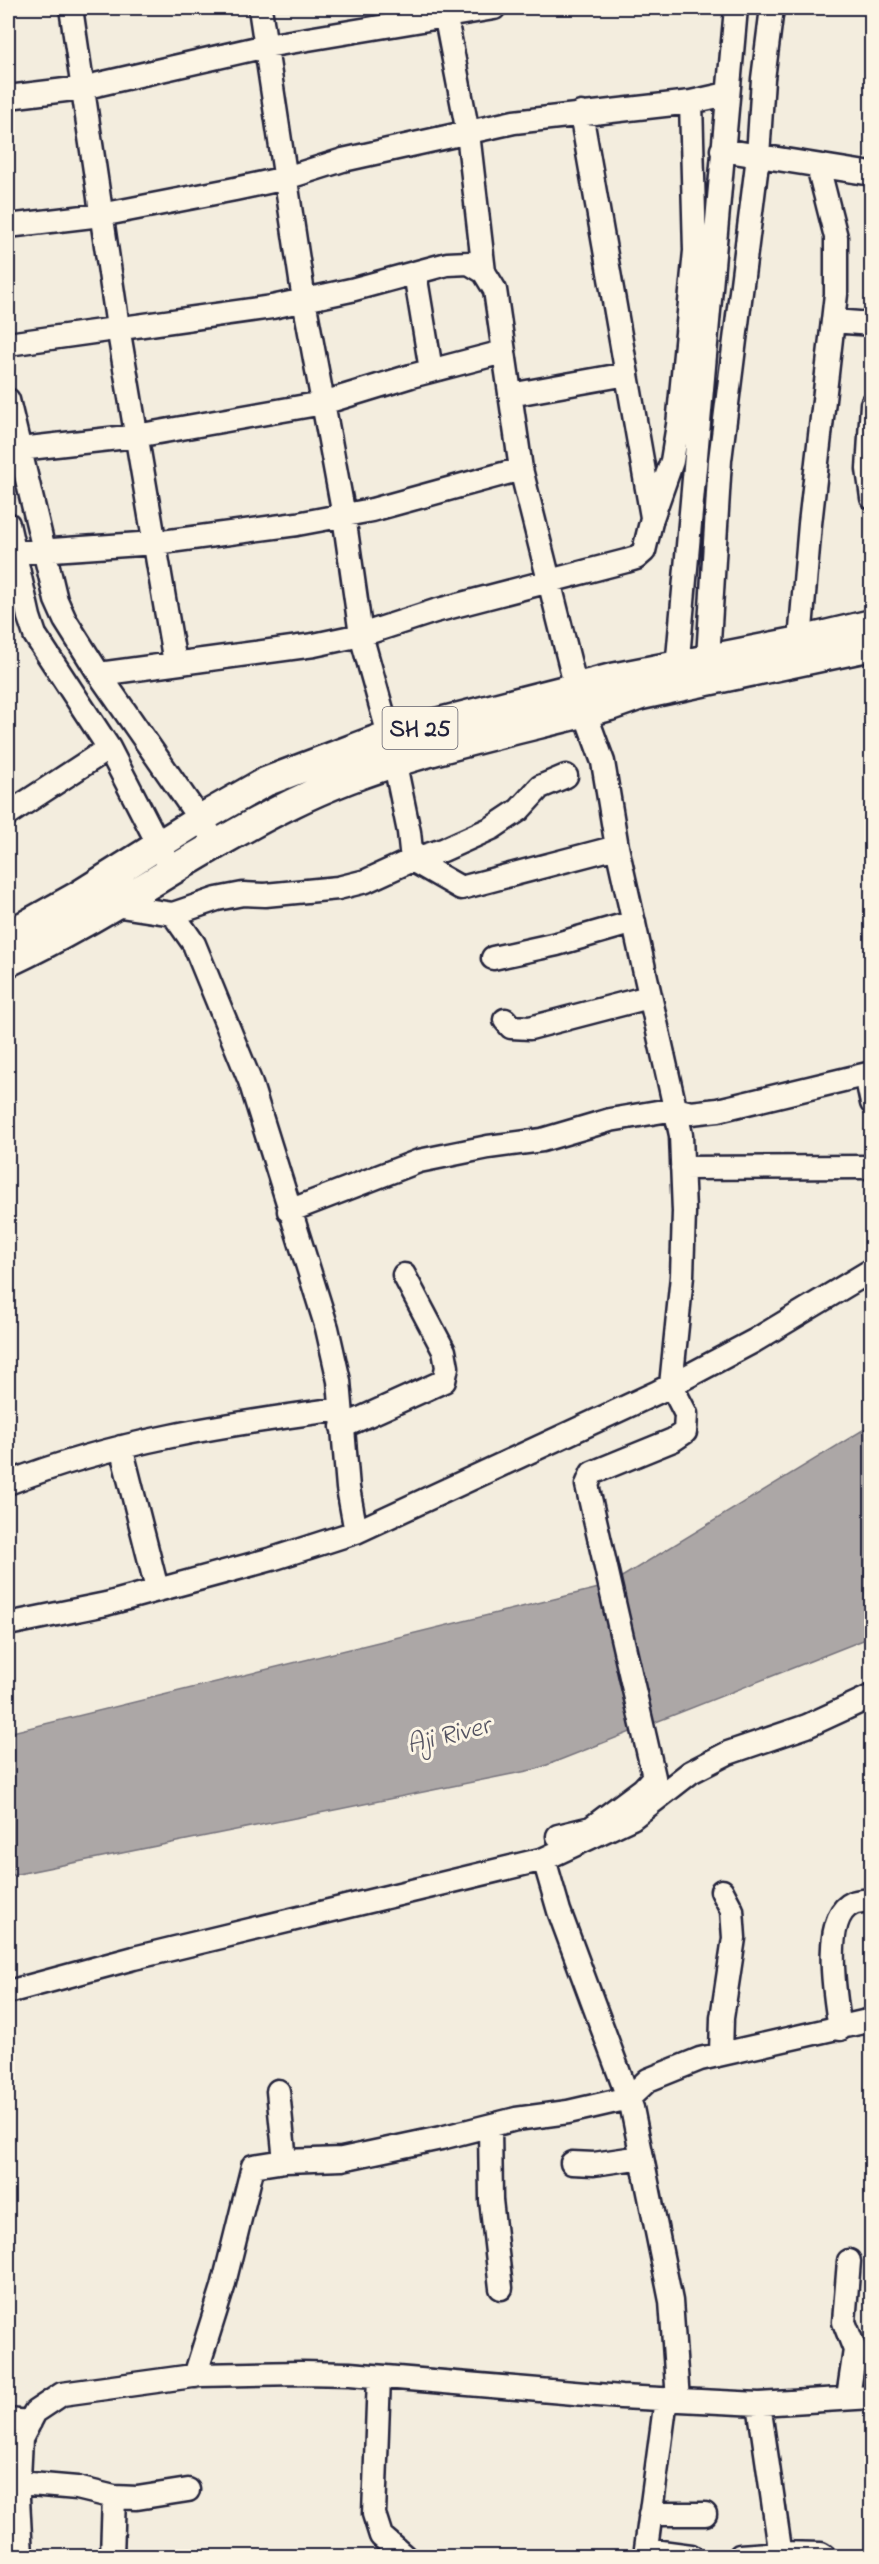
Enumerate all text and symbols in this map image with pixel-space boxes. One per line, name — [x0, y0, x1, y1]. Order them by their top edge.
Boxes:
road number: SH 25 — [382, 707, 458, 749]
water label: Aji River — [403, 1706, 498, 1766]

